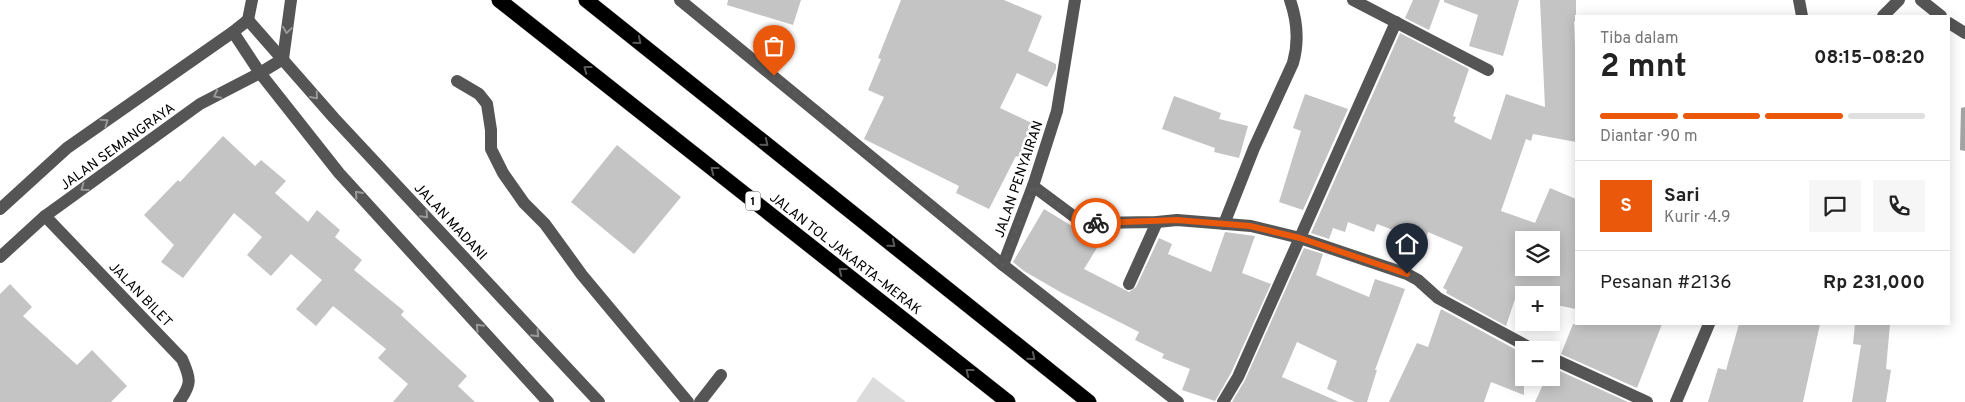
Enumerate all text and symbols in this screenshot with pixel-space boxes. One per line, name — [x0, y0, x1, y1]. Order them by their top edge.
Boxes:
pin — [753, 25, 795, 76]
one-way arrow — [282, 26, 293, 34]
text: Tiba dalam — [1600, 29, 1679, 49]
icon: bag — [760, 32, 788, 60]
one-way arrow — [632, 36, 641, 44]
text: 08:15–08:20 — [1814, 46, 1925, 70]
text: 2 mnt — [1600, 48, 1687, 88]
one-way arrow — [584, 67, 593, 75]
one-way arrow — [213, 89, 222, 99]
one-way arrow — [309, 90, 318, 99]
street label: JALAN SEMANGRAYA — [57, 100, 179, 195]
one-way arrow — [99, 119, 108, 128]
street label: JALAN PENYAIRAN — [991, 119, 1047, 240]
text: Diantar · 90 m — [1600, 127, 1698, 147]
one-way arrow — [759, 137, 768, 145]
one-way arrow — [711, 167, 720, 176]
street label: JALAN MADANI — [410, 180, 490, 264]
button: chat — [1809, 180, 1861, 232]
button: phone — [1873, 180, 1925, 232]
one-way arrow — [81, 183, 90, 191]
text: Sari — [1664, 184, 1700, 208]
street label: JALAN TOL JAKARTA–MERAK — [766, 190, 925, 319]
one-way arrow — [355, 191, 364, 200]
road number: 1 — [746, 192, 760, 210]
text: S — [1620, 194, 1632, 218]
courier — [1071, 198, 1121, 248]
text: Kurir · 4.9 — [1664, 208, 1731, 228]
icon: bike — [1082, 209, 1110, 237]
one-way arrow — [419, 210, 428, 219]
pin — [1386, 223, 1428, 274]
icon: home — [1393, 230, 1421, 258]
map controls — [1515, 231, 1560, 386]
button: layers — [1515, 231, 1560, 276]
one-way arrow — [886, 239, 895, 248]
street label: JALAN BILET — [105, 259, 175, 331]
one-way arrow — [838, 268, 848, 277]
text: Pesanan #2136 — [1600, 271, 1732, 295]
text: Rp 231,000 — [1823, 271, 1925, 295]
button: + — [1515, 286, 1560, 331]
one-way arrow — [476, 324, 485, 333]
one-way arrow — [530, 329, 539, 338]
button: − — [1515, 341, 1560, 386]
one-way arrow — [1026, 351, 1035, 359]
one-way arrow — [966, 368, 975, 377]

